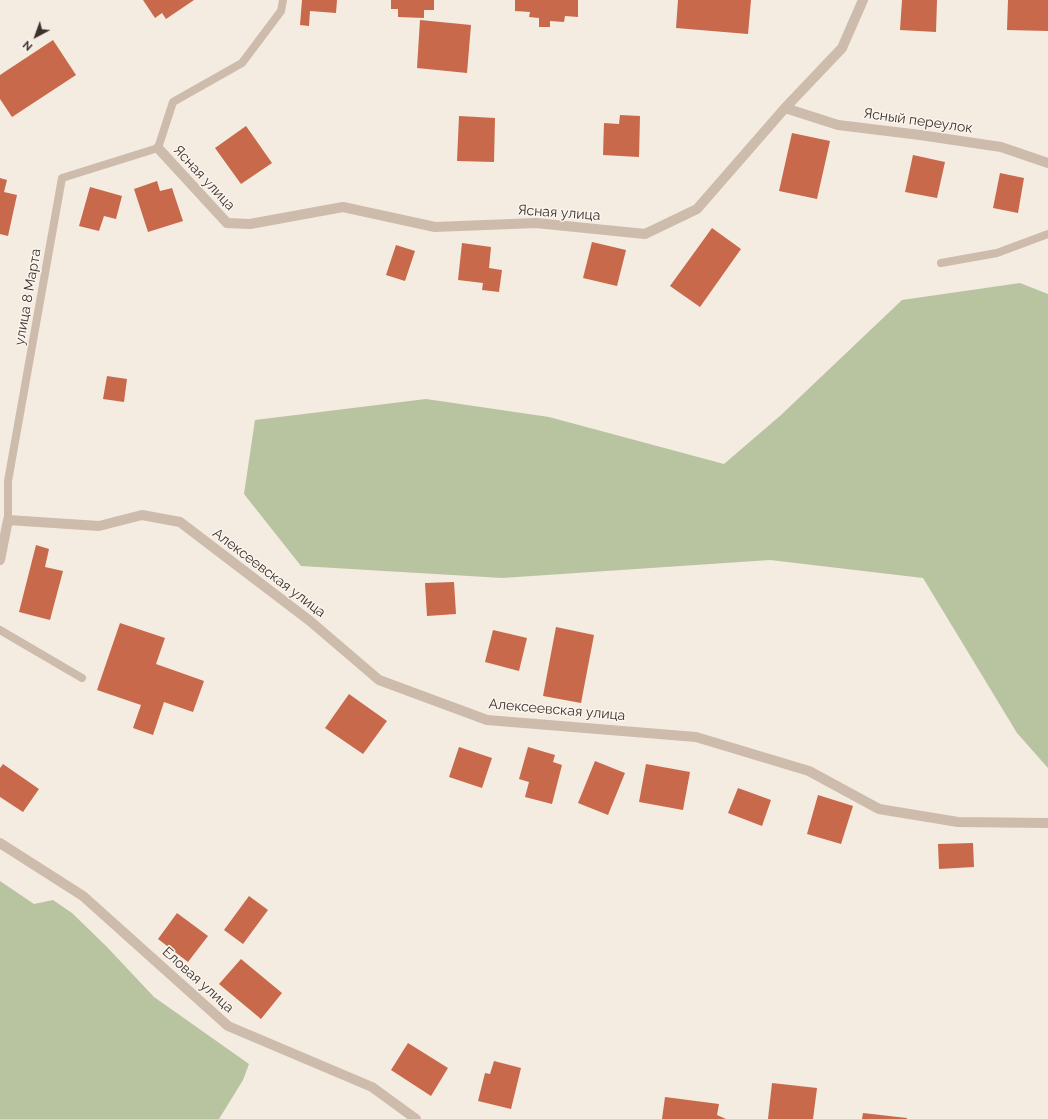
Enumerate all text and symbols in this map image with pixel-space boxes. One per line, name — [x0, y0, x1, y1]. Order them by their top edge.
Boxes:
north arrow — [16, 16, 56, 56]
text: N — [20, 38, 35, 53]
street label: Ясный переулок — [862, 105, 974, 137]
street label: Ясная улица — [170, 142, 238, 214]
street label: Ясная улица — [517, 202, 601, 224]
street label: улица 8 Марта — [11, 247, 45, 347]
street label: Алексеевская улица — [209, 525, 329, 621]
street label: Алексеевская улица — [488, 696, 626, 724]
street label: Еловая улица — [159, 944, 237, 1016]

